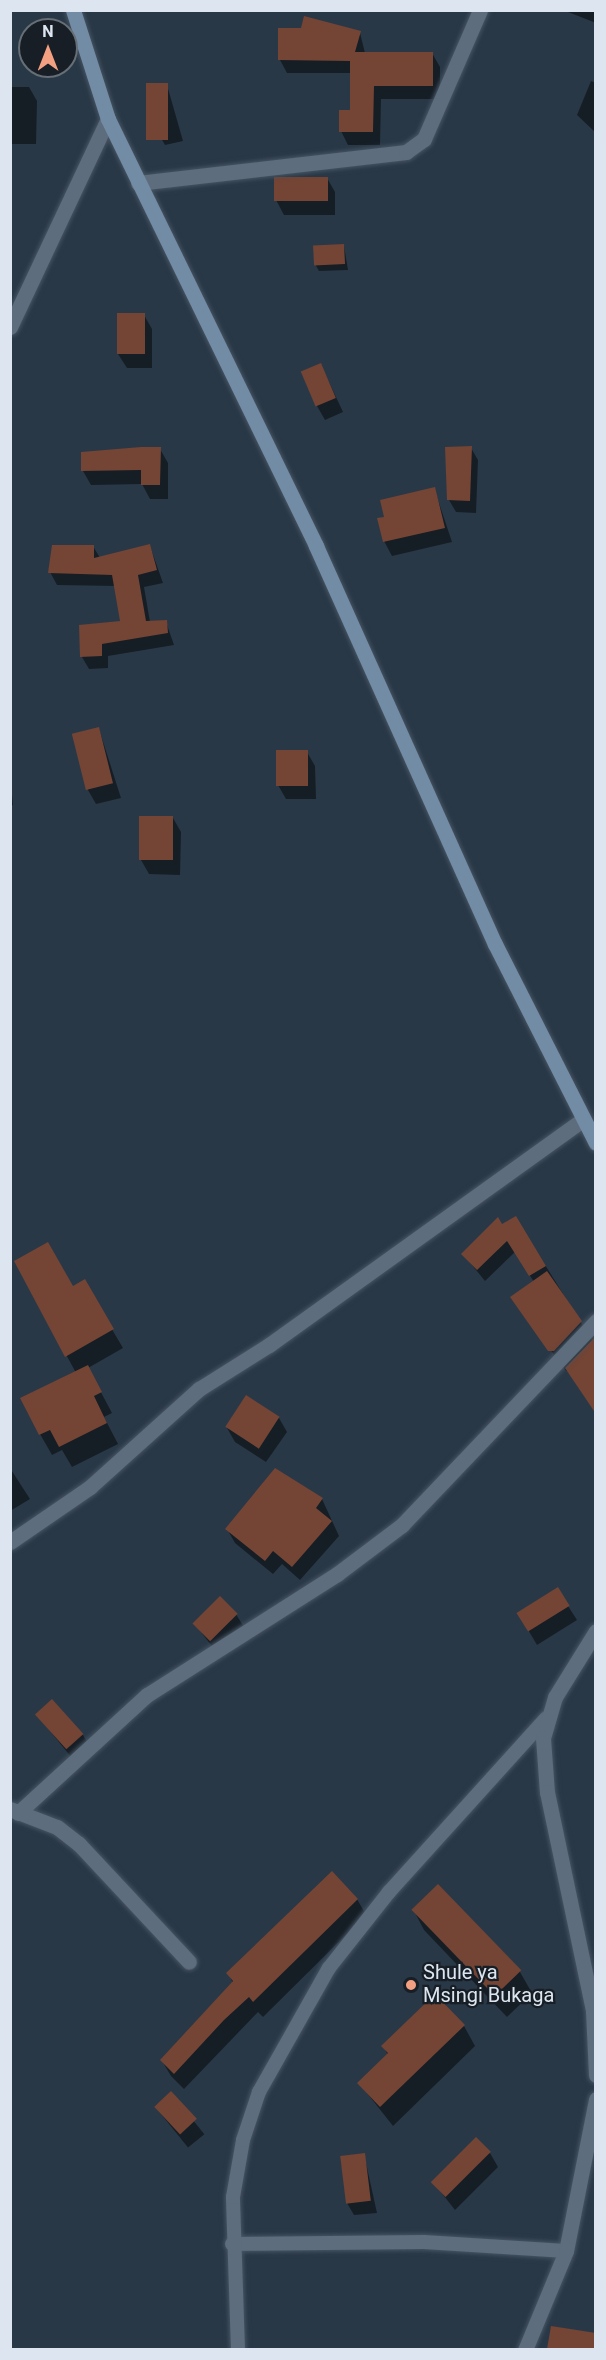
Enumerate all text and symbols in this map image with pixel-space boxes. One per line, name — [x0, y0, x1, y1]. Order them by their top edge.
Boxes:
north arrow — [18, 18, 78, 78]
text: N — [42, 22, 54, 41]
place label: Shule ya Msingi Bukaga — [423, 1961, 554, 2008]
marker: Shule ya Msingi Bukaga — [404, 1978, 418, 1992]

